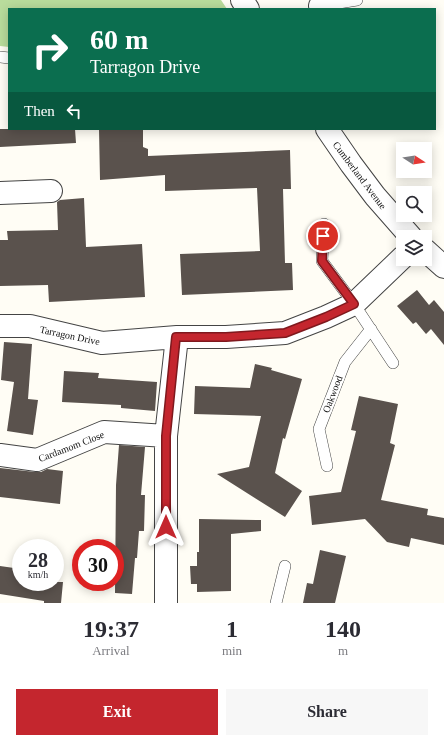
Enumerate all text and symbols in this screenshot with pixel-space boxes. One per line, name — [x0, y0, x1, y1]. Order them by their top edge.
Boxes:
icon: right — [24, 24, 76, 76]
text: 60 m — [90, 24, 148, 55]
text: Tarragon Drive — [90, 57, 200, 77]
icon: left — [63, 100, 85, 122]
text: Then — [24, 103, 55, 119]
street label: Cumberland Avenue — [331, 139, 389, 212]
north arrow — [396, 142, 432, 178]
map controls — [396, 142, 432, 266]
button: search — [396, 186, 432, 222]
pin — [306, 219, 340, 253]
icon: arrive — [312, 225, 334, 247]
button: layers — [396, 230, 432, 266]
street label: Tarragon Drive — [39, 324, 102, 347]
street label: Oakwood — [320, 374, 345, 414]
street label: Cardamom Close — [37, 429, 106, 464]
position arrow — [145, 506, 187, 548]
speed limit sign: 30 — [72, 539, 124, 591]
text: 28 — [28, 549, 48, 571]
text: km/h — [28, 569, 48, 580]
text: 19:37 — [83, 616, 139, 642]
text: 1 — [226, 616, 238, 642]
text: 140 — [325, 616, 361, 642]
text: Arrival — [92, 643, 130, 658]
text: min — [222, 643, 242, 658]
text: m — [338, 643, 348, 658]
button: Exit — [16, 689, 218, 735]
button: Share — [226, 689, 428, 735]

